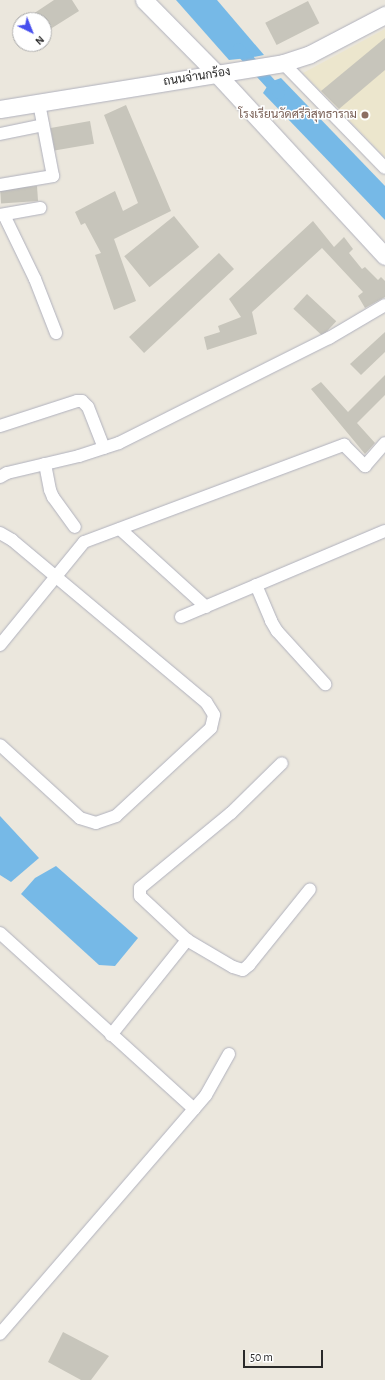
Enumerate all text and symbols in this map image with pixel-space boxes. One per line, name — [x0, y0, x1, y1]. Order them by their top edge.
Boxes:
north arrow — [12, 12, 52, 52]
text: N — [33, 34, 46, 47]
street label: ถนนจ่านกร้อง — [162, 65, 232, 89]
place label: โรงเรียนวัดศรีวิสุทธาราม — [239, 108, 357, 122]
marker: โรงเรียนวัดศรีวิสุทธาราม — [360, 110, 370, 120]
scale bar — [245, 1342, 325, 1368]
text: 50 m — [250, 1351, 273, 1363]

